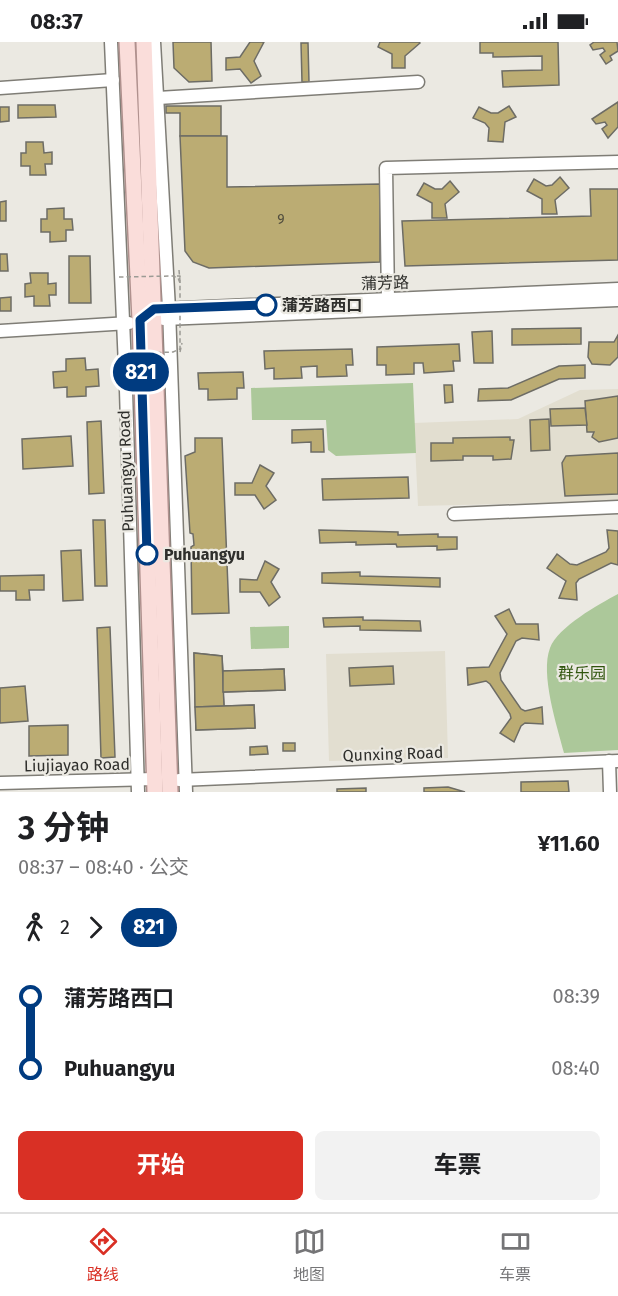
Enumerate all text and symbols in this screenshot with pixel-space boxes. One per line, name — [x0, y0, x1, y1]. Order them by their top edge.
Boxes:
text: 08:37 — [30, 8, 83, 35]
house number: 9 — [277, 211, 285, 228]
street label: 蒲芳路 — [361, 273, 409, 293]
marker: 蒲芳路西口 — [255, 294, 277, 316]
place label: 蒲芳路西口 — [282, 296, 362, 315]
line badge: 821 — [106, 352, 176, 392]
text: 821 — [125, 359, 157, 385]
street label: Puhuangyu Road — [114, 410, 138, 532]
marker: Puhuangyu — [136, 543, 158, 565]
place label: Puhuangyu — [164, 545, 245, 564]
park label: 群乐园 — [558, 664, 606, 683]
street label: Qunxing Road — [342, 743, 444, 765]
street label: Liujiayao Road — [24, 755, 130, 775]
text: 3 分钟 — [18, 808, 109, 848]
text: ¥11.60 — [538, 830, 600, 857]
text: 08:37 – 08:40 · 公交 — [18, 855, 189, 879]
icon: walk — [18, 911, 51, 944]
icon: forward — [79, 911, 112, 944]
text: 821 — [133, 914, 165, 940]
text: 2 — [60, 915, 70, 939]
text: 08:39 — [553, 984, 600, 1008]
text: 蒲芳路西口 — [64, 985, 174, 1012]
text: Puhuangyu — [64, 1055, 175, 1082]
text: 08:40 — [551, 1056, 600, 1080]
button: 开始 — [18, 1131, 303, 1200]
button: 车票 — [315, 1131, 600, 1200]
tab: 路线 — [87, 1225, 120, 1285]
tab: 地图 — [293, 1225, 326, 1285]
tab: 车票 — [499, 1225, 532, 1285]

